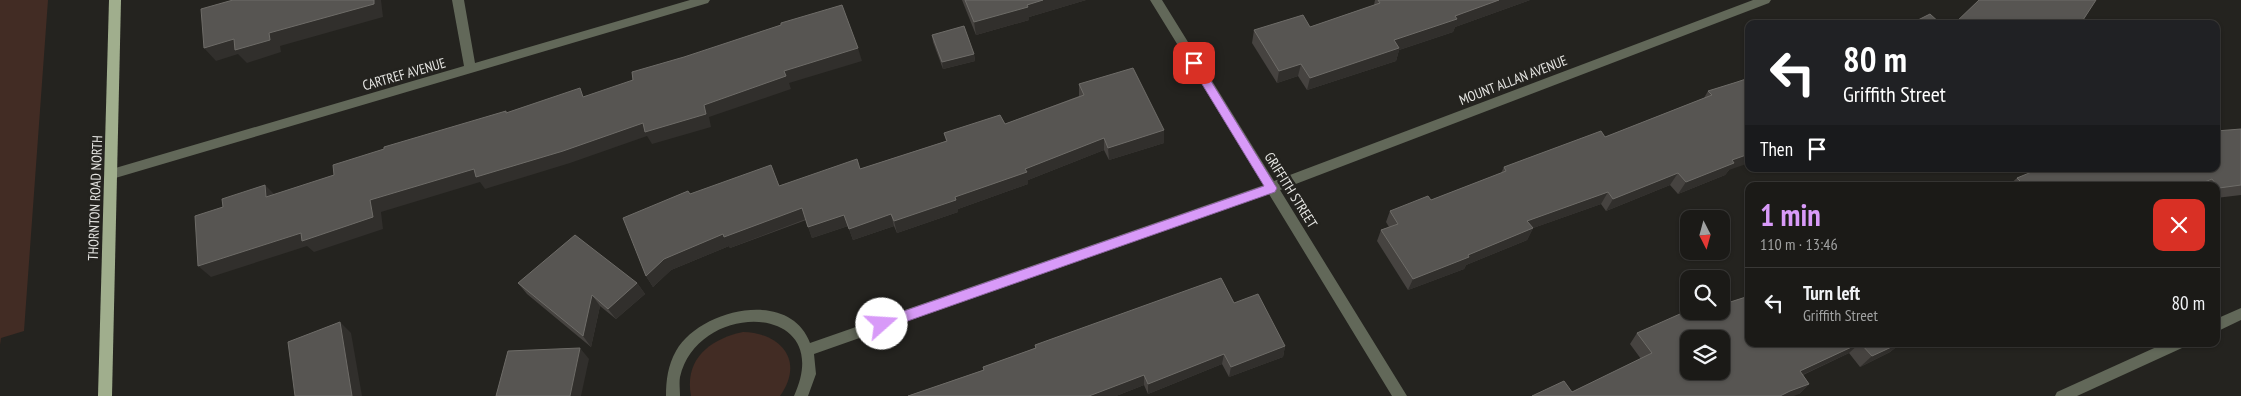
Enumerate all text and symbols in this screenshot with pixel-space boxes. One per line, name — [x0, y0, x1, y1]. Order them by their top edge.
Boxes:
text: 80 m — [1843, 36, 1907, 82]
icon: left — [1760, 40, 1825, 105]
pin — [1173, 42, 1215, 84]
icon: arrive — [1180, 49, 1208, 77]
street label: MOUNT ALLAN AVENUE — [1456, 51, 1570, 109]
street label: CARTREF AVENUE — [360, 54, 448, 94]
text: Griffith Street — [1843, 80, 1946, 108]
street label: THORNTON ROAD NORTH — [84, 135, 106, 261]
icon: arrive — [1803, 135, 1831, 163]
text: Then — [1760, 137, 1793, 161]
street label: GRIFFITH STREET — [1261, 149, 1322, 232]
text: 1 min — [1760, 195, 1821, 234]
button: close — [2153, 199, 2205, 251]
north arrow — [1680, 210, 1730, 260]
map controls — [1680, 210, 1730, 380]
text: 110 m · 13:46 — [1760, 234, 1838, 254]
button: search — [1680, 270, 1730, 320]
text: Turn left — [1803, 281, 1860, 305]
icon: left — [1760, 289, 1788, 317]
text: 80 m — [2172, 291, 2205, 315]
position arrow — [855, 297, 907, 349]
text: Griffith Street — [1803, 305, 1878, 325]
button: layers — [1680, 330, 1730, 380]

